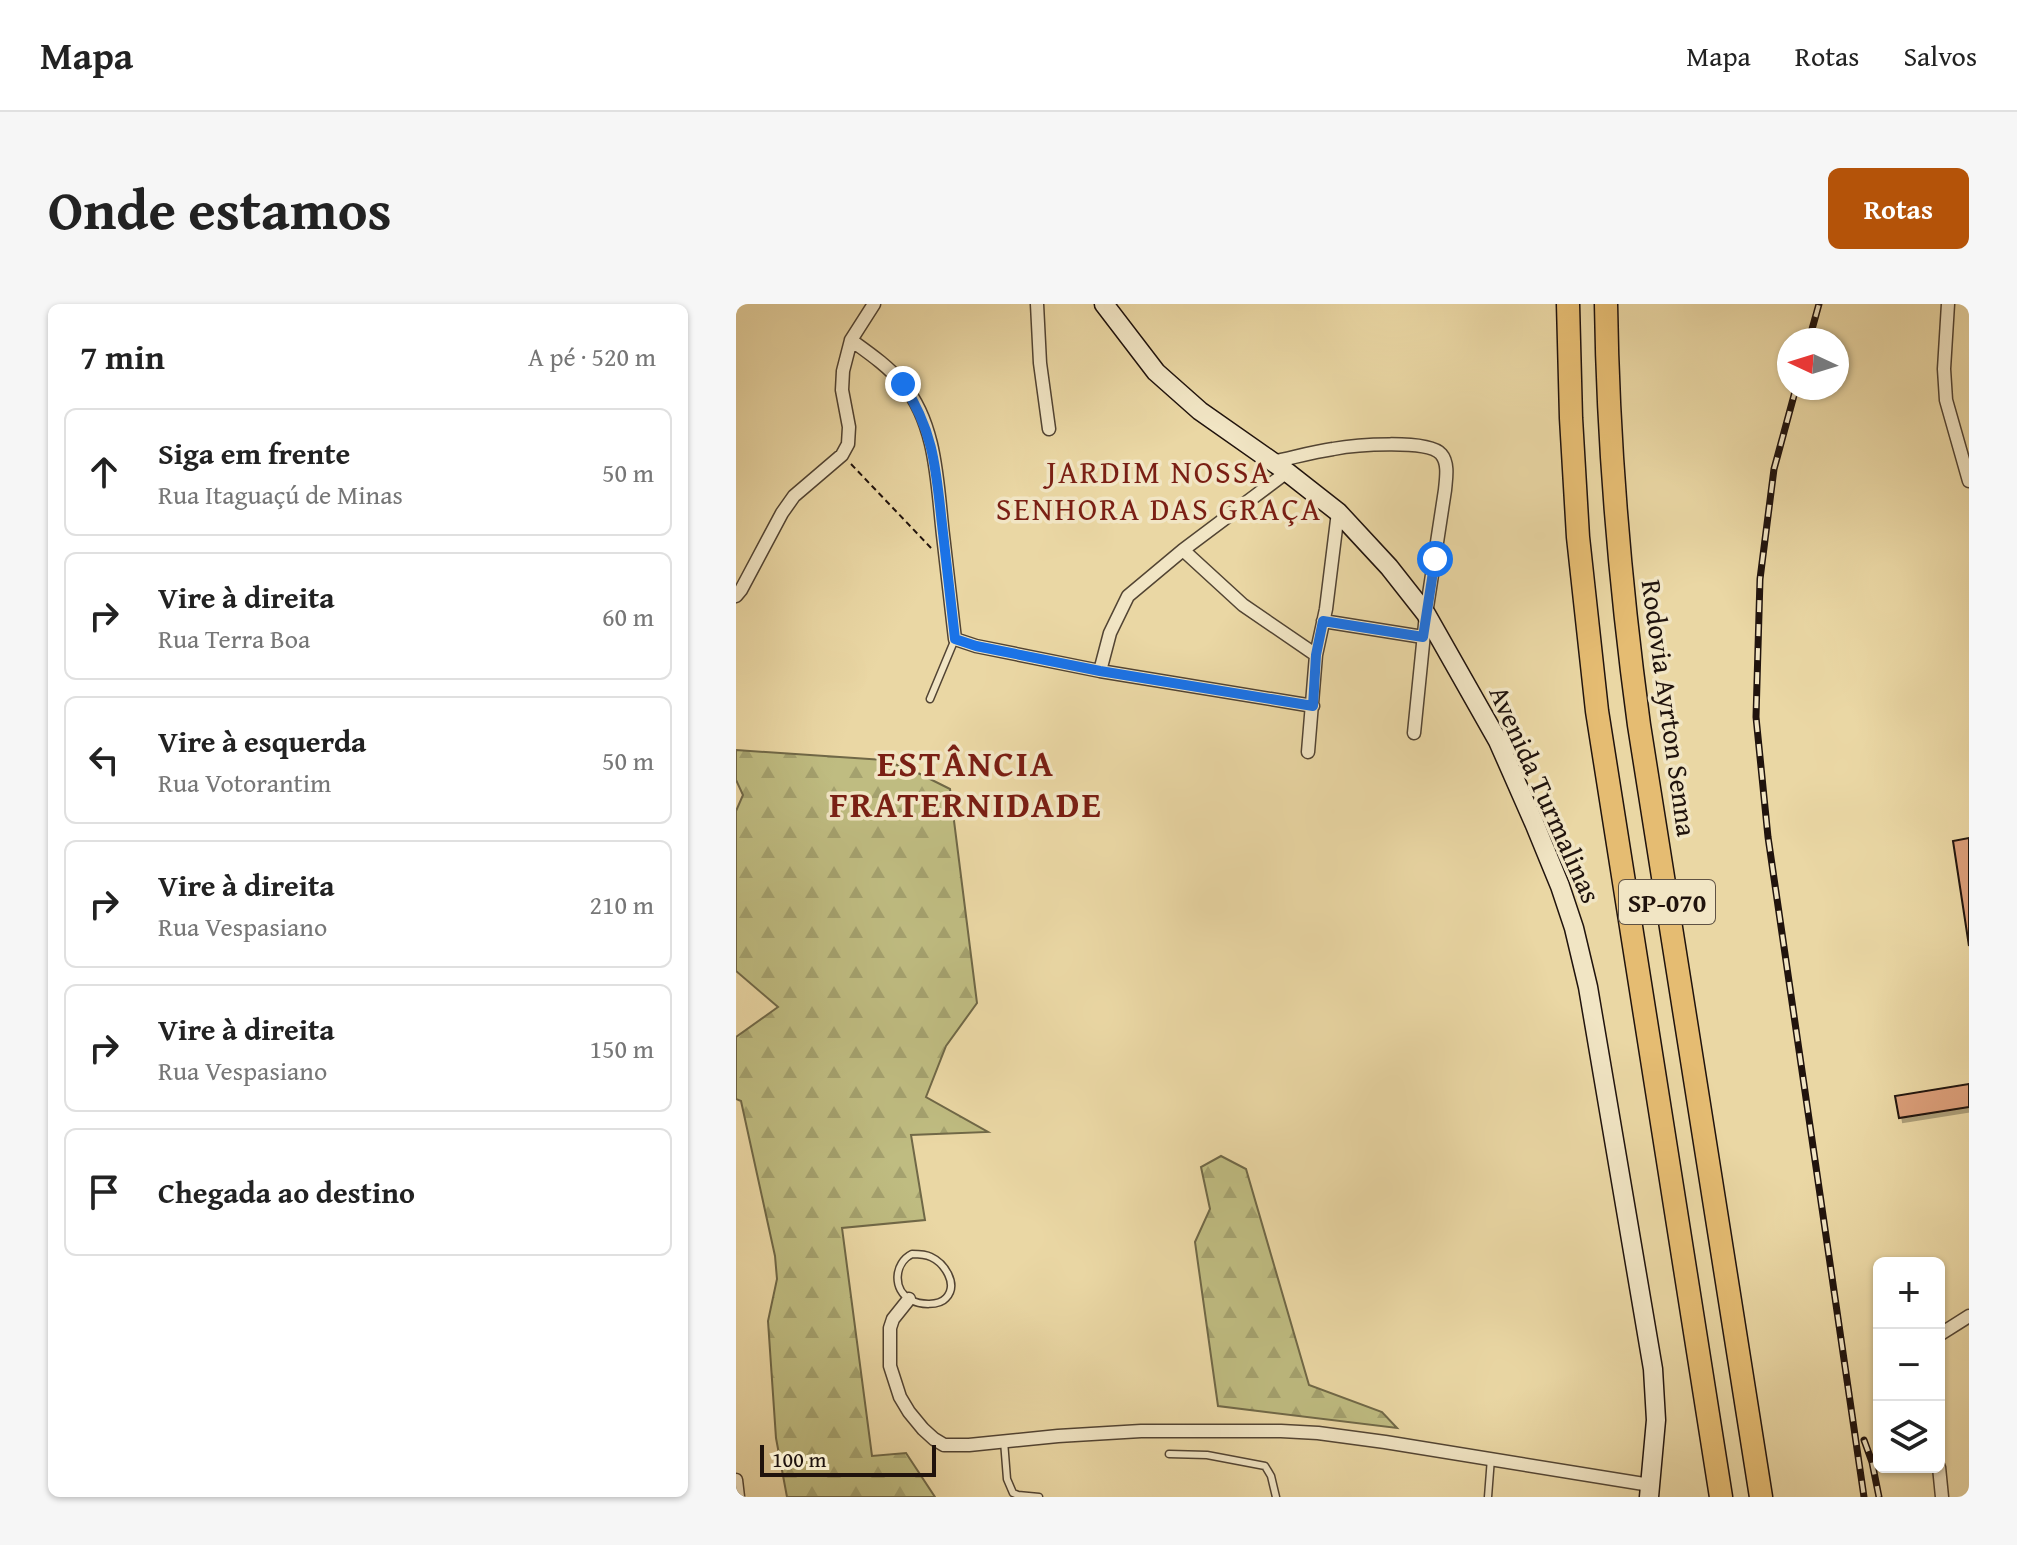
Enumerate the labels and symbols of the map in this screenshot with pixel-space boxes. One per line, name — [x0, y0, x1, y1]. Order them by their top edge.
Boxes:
north arrow — [1777, 328, 1849, 400]
route end — [885, 366, 921, 402]
district label: JARDIM NOSSA SENHORA DAS GRAÇA — [996, 448, 1322, 532]
route start — [1417, 541, 1453, 577]
street label: Rodovia Ayrton Senna — [1632, 577, 1708, 840]
street label: Avenida Turmalinas — [1480, 679, 1612, 909]
district label: ESTÂNCIA FRATERNIDADE — [829, 736, 1103, 830]
road number: SP-070 — [1619, 880, 1715, 924]
scale bar — [760, 1441, 936, 1477]

